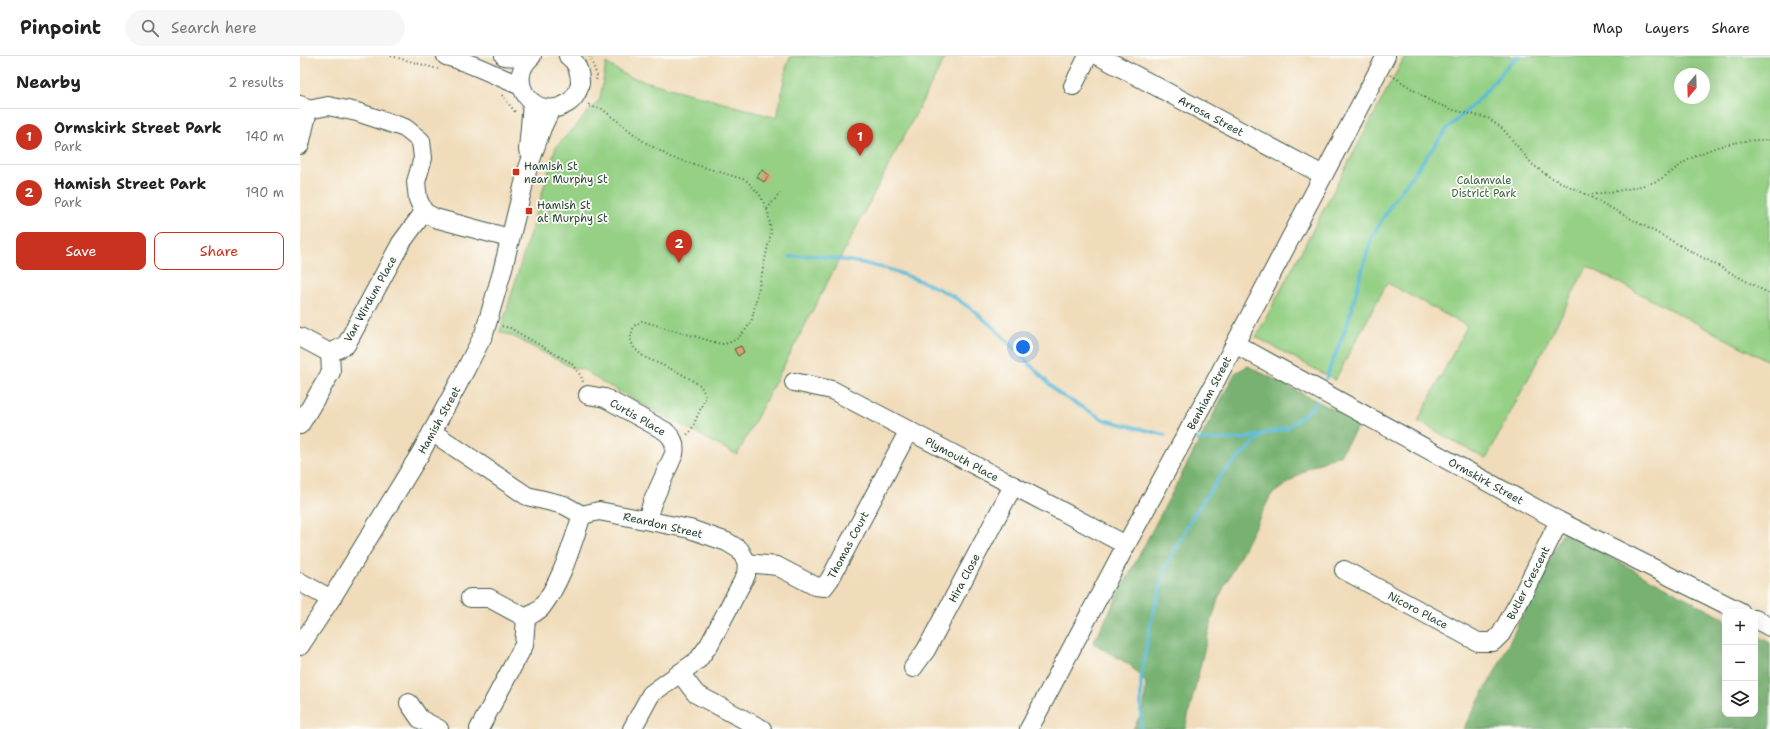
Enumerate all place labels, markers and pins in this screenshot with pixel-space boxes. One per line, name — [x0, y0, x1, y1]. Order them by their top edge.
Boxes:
pin: 1 — [847, 123, 873, 156]
place label: Hamish St near Murphy St — [524, 159, 608, 187]
marker: Hamish St near Murphy St — [511, 167, 521, 177]
place label: Hamish St at Murphy St — [537, 198, 608, 226]
marker: Hamish St at Murphy St — [524, 206, 534, 216]
pin: 2 — [666, 230, 692, 263]

